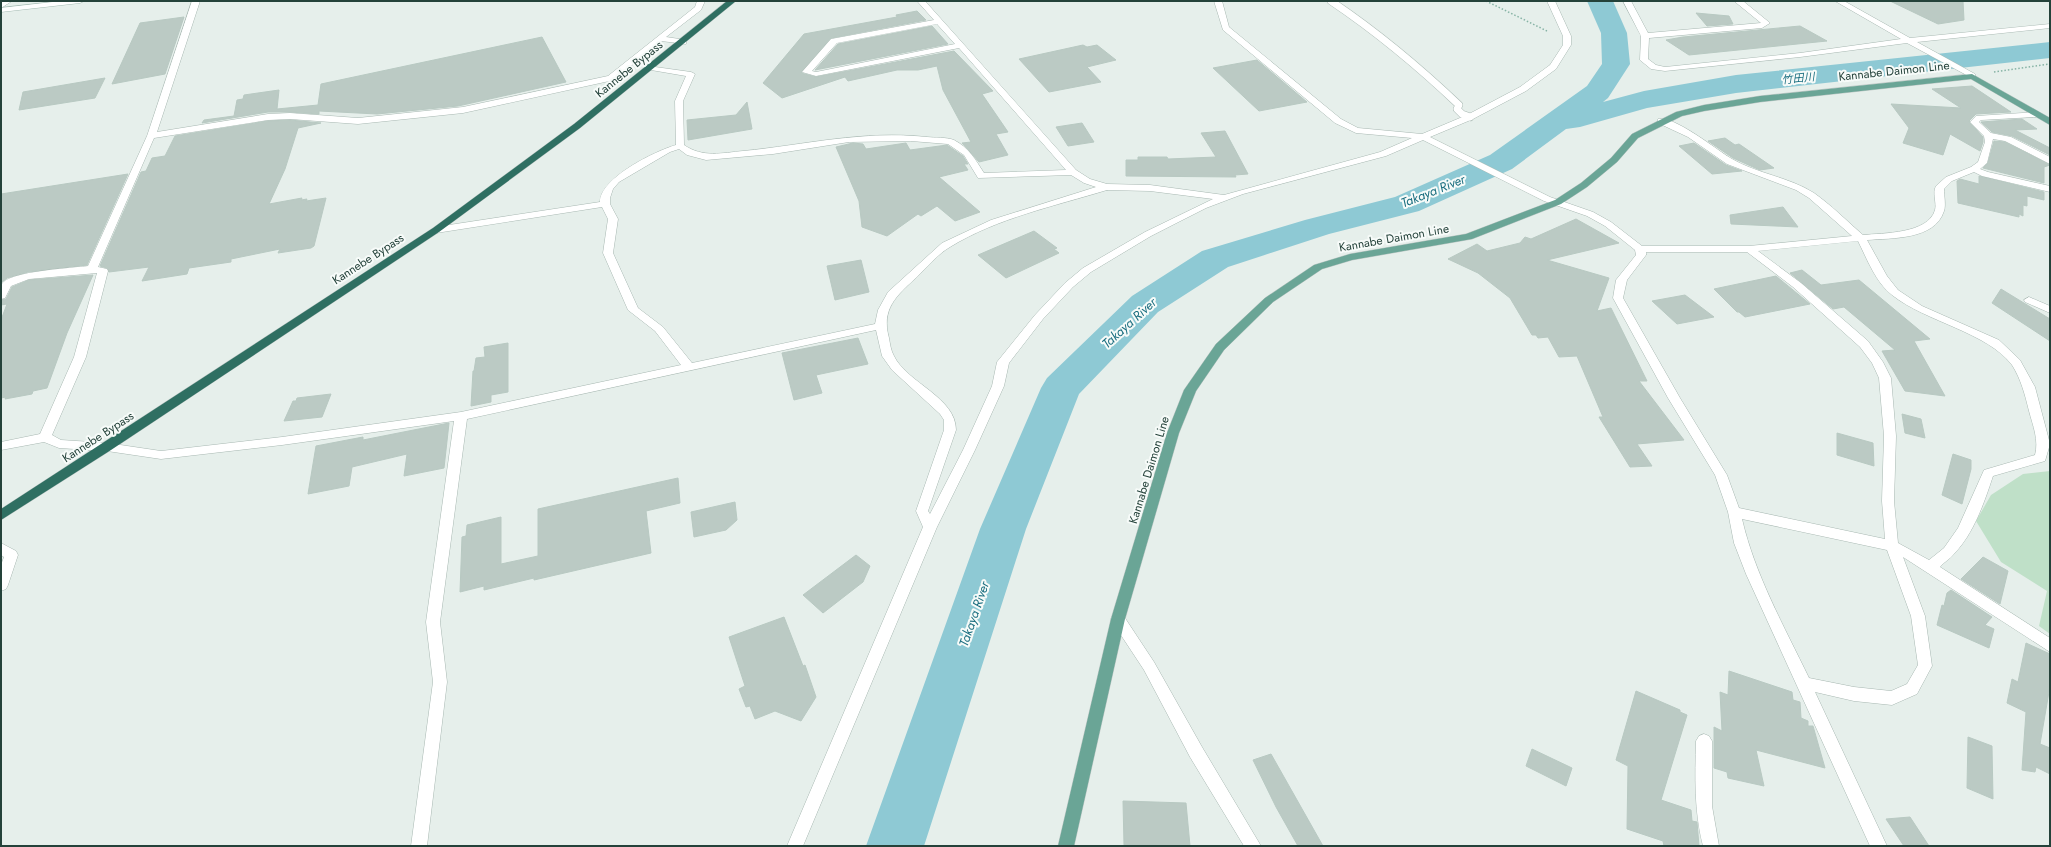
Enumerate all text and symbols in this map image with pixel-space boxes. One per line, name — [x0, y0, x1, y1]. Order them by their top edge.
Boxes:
street label: Kannebe Bypass — [591, 36, 667, 102]
street label: Kannabe Daimon Line — [1838, 56, 1950, 86]
water label: 竹田川 — [1781, 68, 1816, 88]
water label: Takaya River — [1398, 169, 1469, 212]
street label: Kannabe Daimon Line — [1338, 219, 1450, 257]
street label: Kannebe Bypass — [329, 229, 408, 289]
water label: Takaya River — [1098, 293, 1161, 353]
street label: Kannebe Bypass — [59, 407, 138, 467]
street label: Kannabe Daimon Line — [1124, 414, 1174, 526]
water label: Takaya River — [954, 578, 994, 649]

